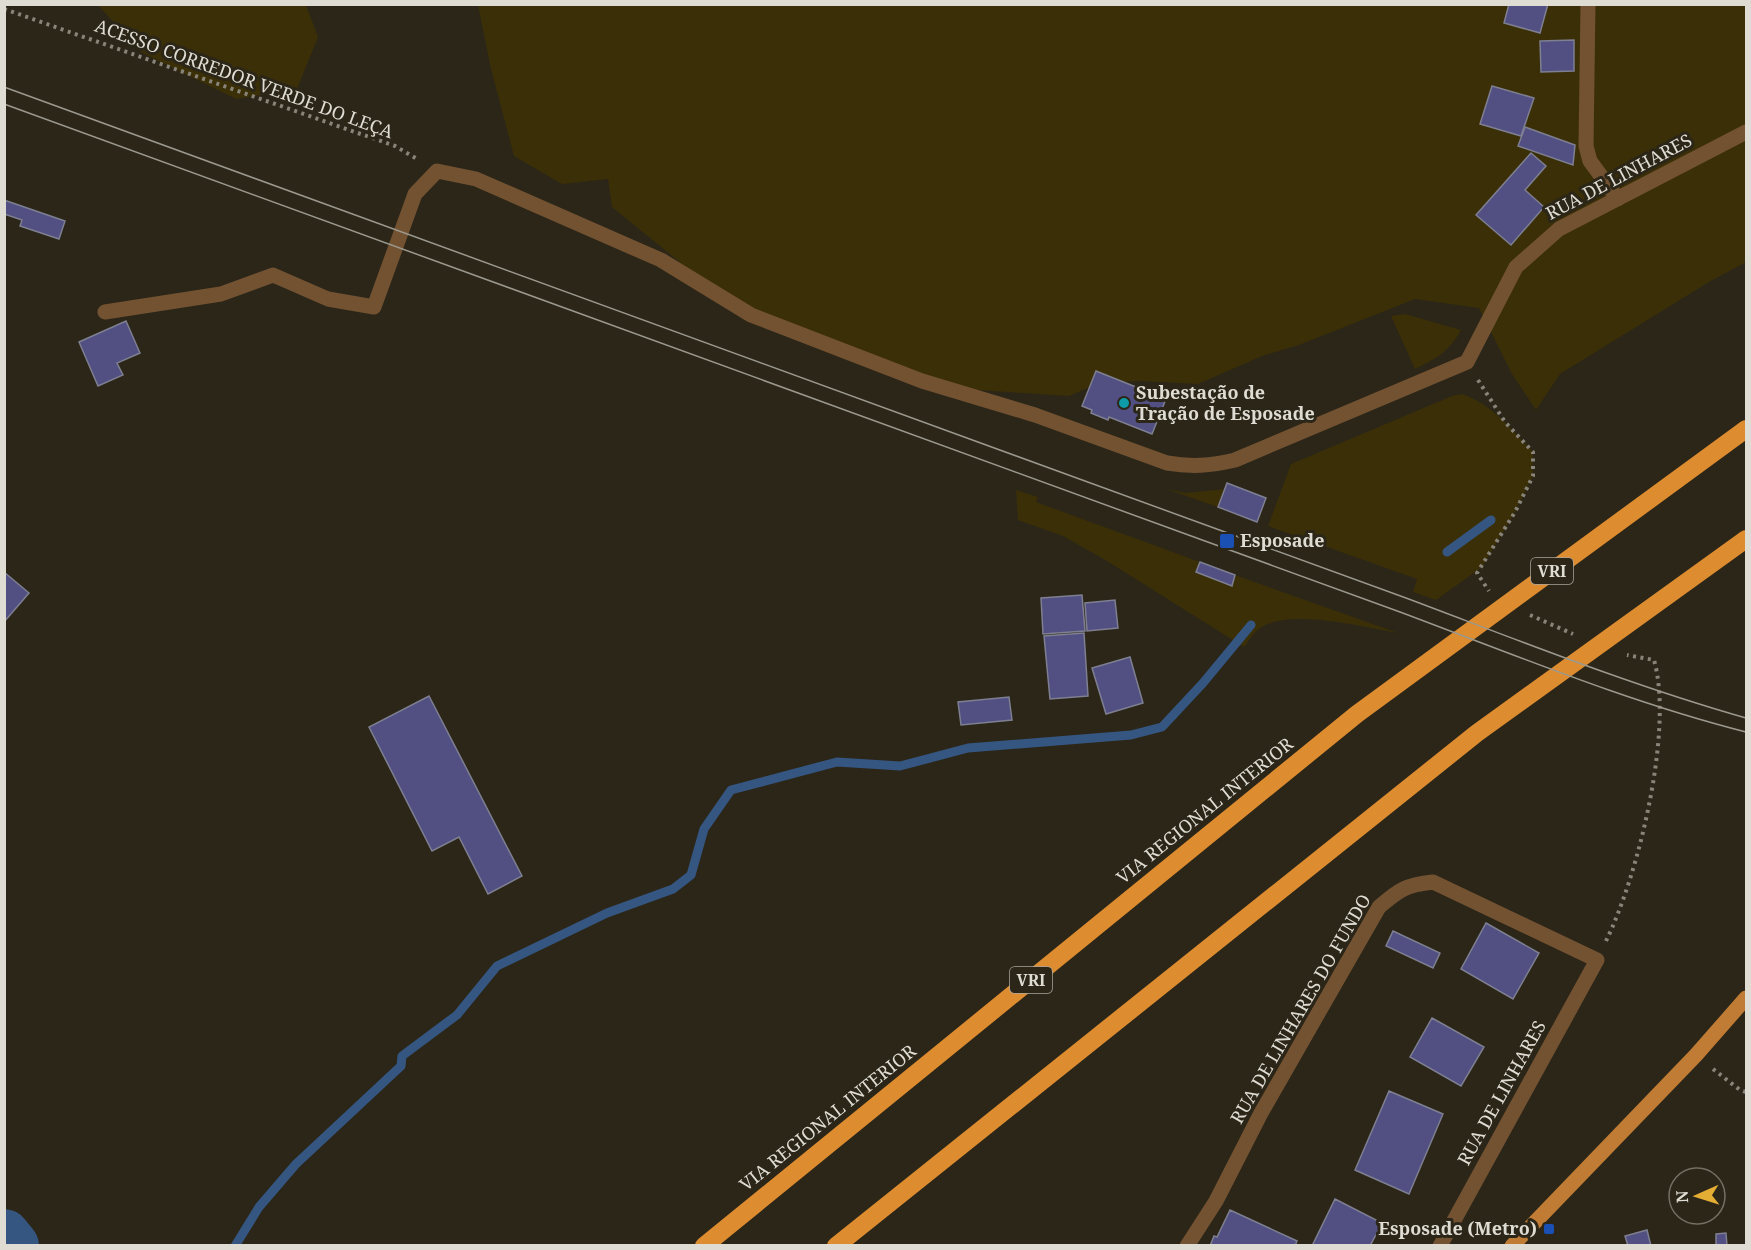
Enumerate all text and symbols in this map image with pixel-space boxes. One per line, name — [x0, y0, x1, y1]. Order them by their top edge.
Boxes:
street label: ACESSO CORREDOR VERDE DO LEÇA — [92, 13, 397, 143]
street label: RUA DE LINHARES — [1541, 128, 1696, 225]
place label: Subestação de Tração de Esposade — [1136, 380, 1315, 425]
marker: Subestação de Tração de Esposade — [1117, 396, 1131, 410]
place label: Esposade — [1240, 528, 1325, 552]
marker: Esposade — [1218, 532, 1236, 550]
road number: VRI — [1531, 558, 1573, 584]
street label: VIA REGIONAL INTERIOR — [1111, 731, 1298, 889]
street label: RUA DE LINHARES DO FUNDO — [1224, 889, 1376, 1128]
road number: VRI — [1010, 967, 1052, 993]
street label: RUA DE LINHARES — [1451, 1016, 1551, 1169]
street label: VIA REGIONAL INTERIOR — [734, 1038, 921, 1196]
north arrow — [1667, 1166, 1727, 1226]
text: N — [1671, 1190, 1693, 1204]
place label: Esposade (Metro) — [1378, 1216, 1537, 1240]
marker: Esposade (Metro) — [1542, 1222, 1556, 1236]

